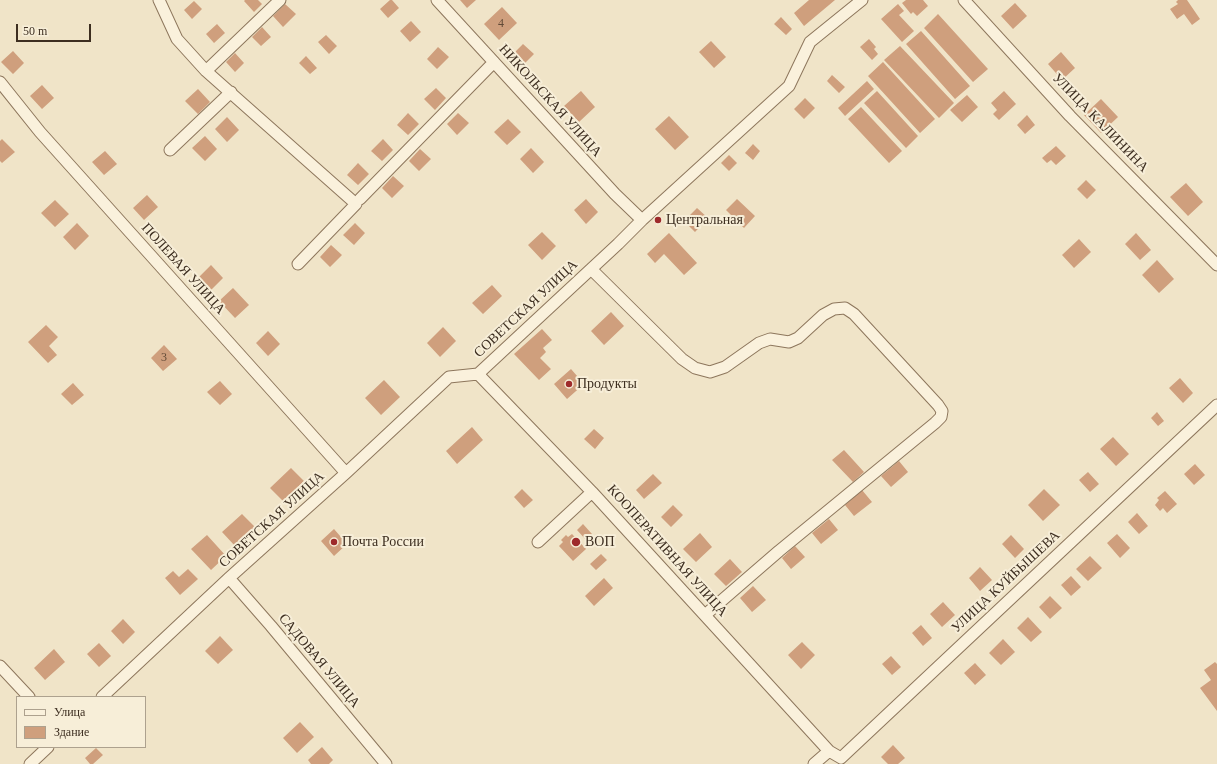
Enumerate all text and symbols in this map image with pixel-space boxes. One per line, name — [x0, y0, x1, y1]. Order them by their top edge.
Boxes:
scale bar — [18, 16, 93, 42]
house number: 4 — [498, 17, 504, 31]
text: 50 m — [23, 24, 47, 38]
street label: НИКОЛЬСКАЯ УЛИЦА — [495, 41, 605, 161]
street label: УЛИЦА КАЛИНИНА — [1048, 70, 1152, 176]
place label: Центральная — [666, 212, 743, 228]
marker: Центральная — [653, 215, 663, 225]
street label: ПОЛЕВАЯ УЛИЦА — [138, 220, 228, 318]
street label: СОВЕТСКАЯ УЛИЦА — [471, 257, 581, 361]
house number: 3 — [161, 351, 167, 365]
place label: Продукты — [577, 376, 637, 392]
marker: Продукты — [564, 379, 574, 389]
street label: СОВЕТСКАЯ УЛИЦА — [216, 468, 328, 572]
street label: КООПЕРАТИВНАЯ УЛИЦА — [603, 481, 731, 621]
street label: УЛИЦА КУЙБЫШЕВА — [948, 527, 1064, 637]
place label: Почта России — [342, 534, 424, 550]
place label: ВОП — [585, 534, 615, 550]
marker: ВОП — [570, 536, 582, 548]
marker: Почта России — [329, 537, 339, 547]
street label: САДОВАЯ УЛИЦА — [275, 610, 363, 712]
legend — [16, 696, 146, 748]
text: Улица — [54, 705, 85, 719]
text: Здание — [54, 725, 89, 739]

